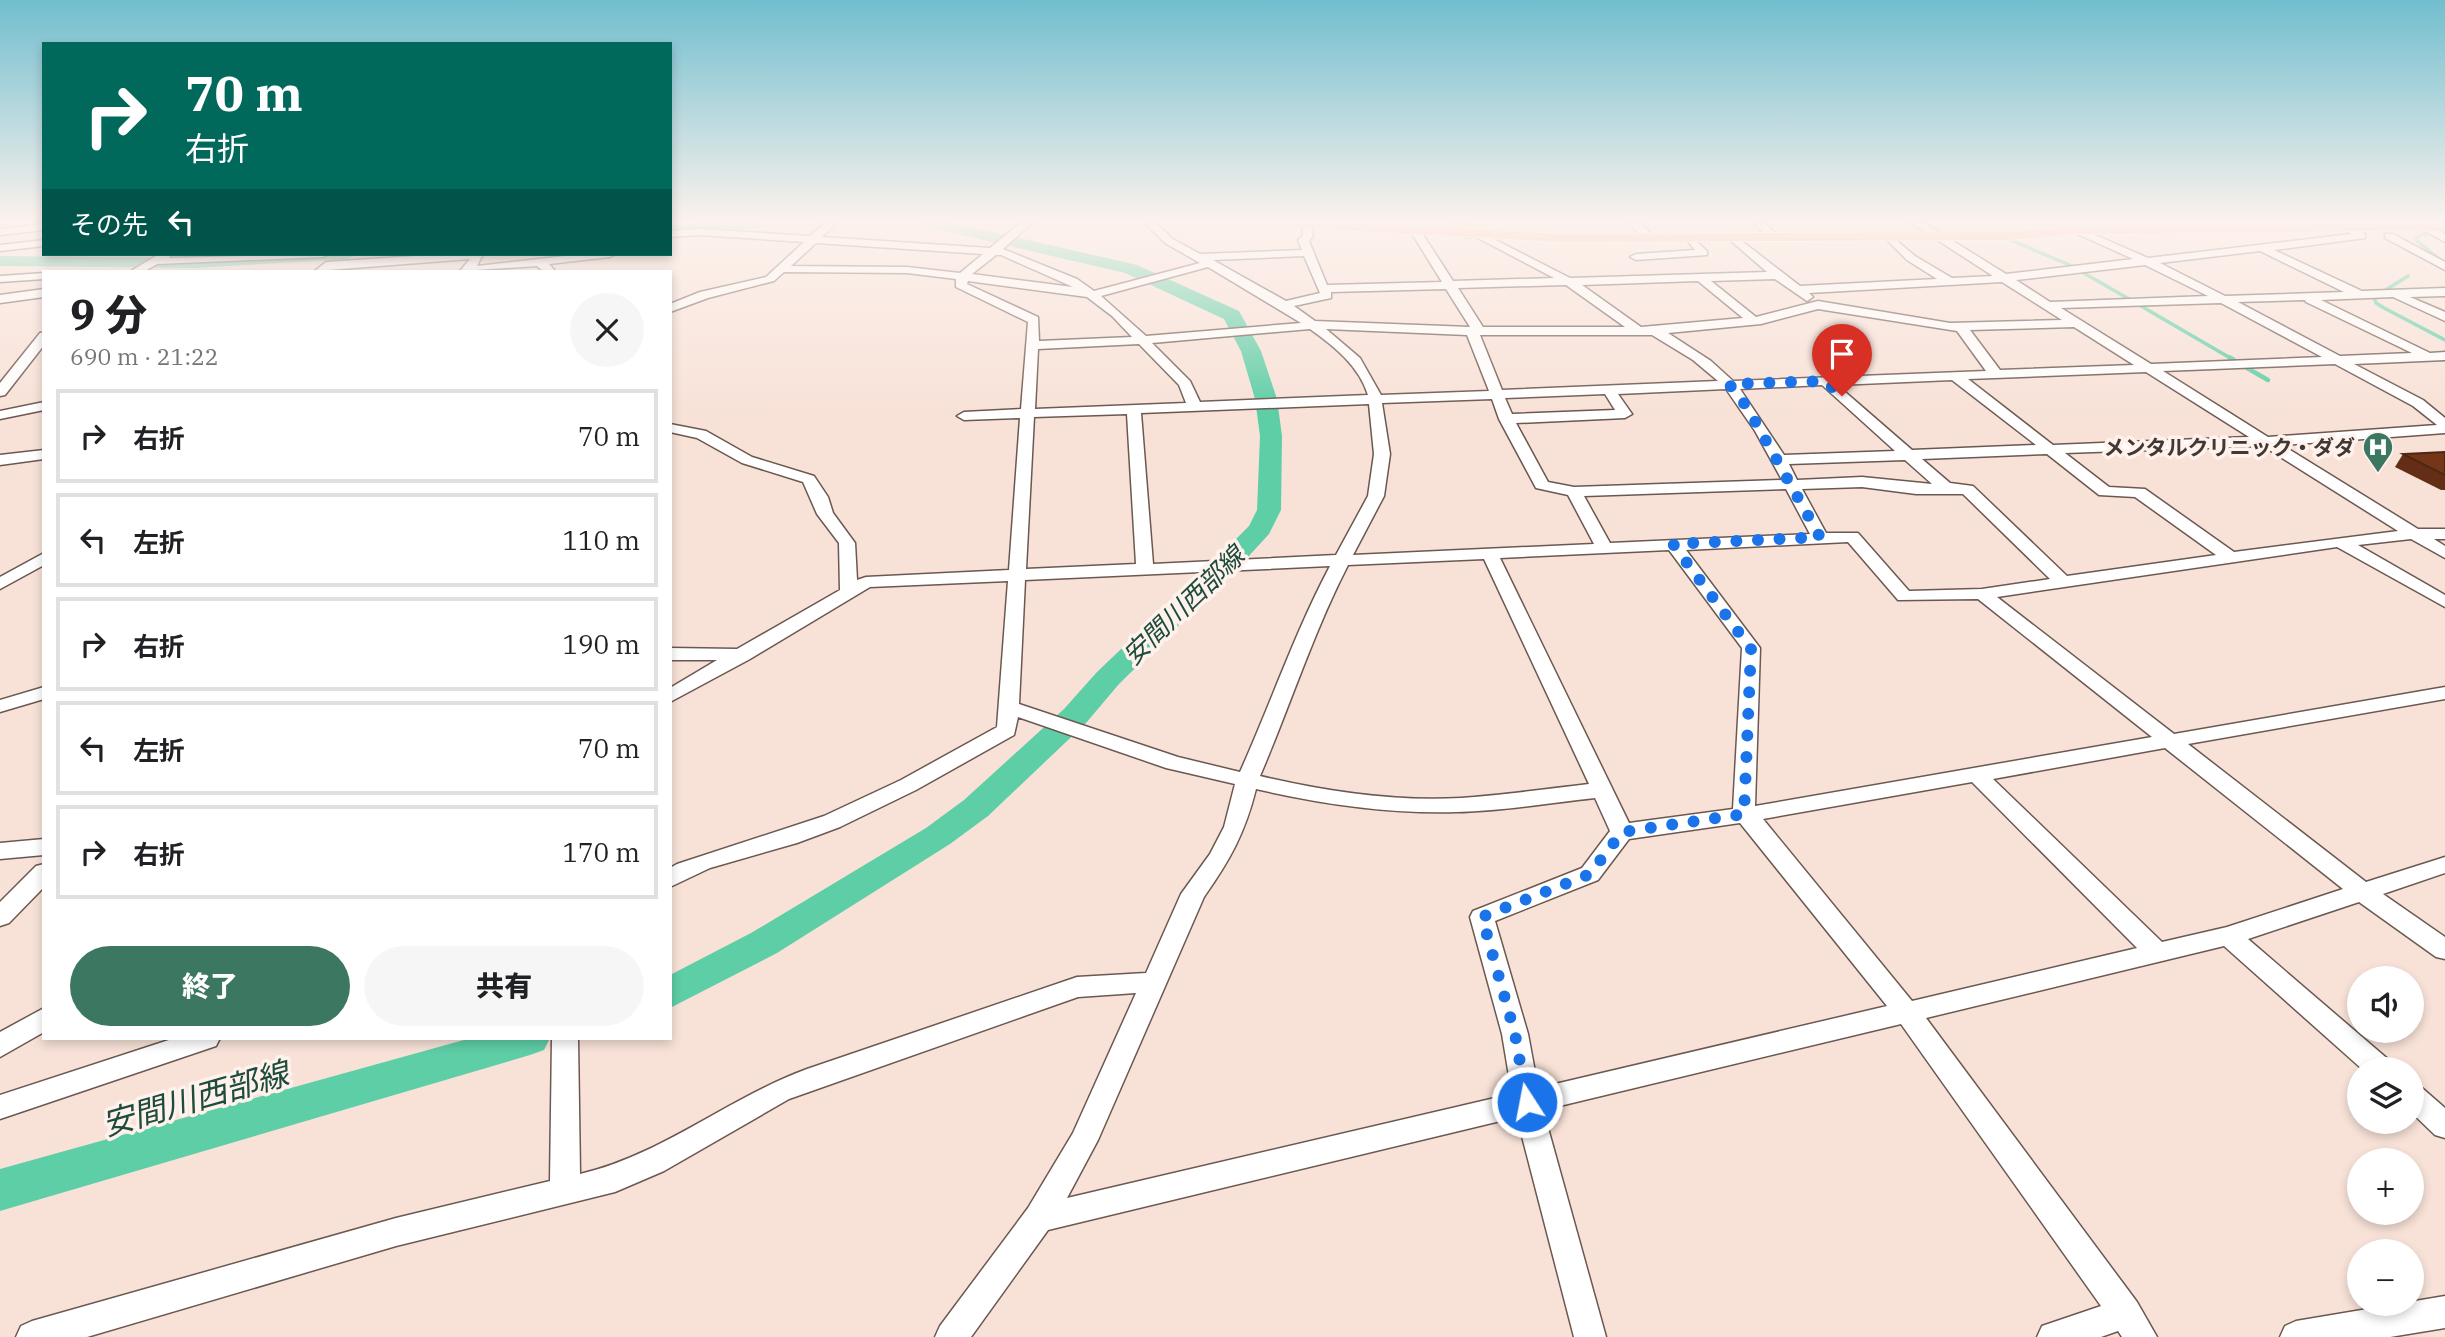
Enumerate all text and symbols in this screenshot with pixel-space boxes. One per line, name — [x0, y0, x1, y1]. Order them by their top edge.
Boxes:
text: 70 m — [185, 61, 303, 124]
icon: right — [70, 70, 161, 161]
text: 右折 — [185, 127, 249, 169]
icon: left — [162, 203, 200, 241]
text: その先 — [70, 207, 148, 241]
text: 9 分 — [70, 287, 147, 342]
button: close — [570, 293, 644, 367]
pin — [1812, 324, 1872, 396]
icon: arrive — [1823, 335, 1861, 373]
text: 690 m · 21:22 — [70, 341, 219, 371]
icon: right — [74, 417, 112, 455]
text: 70 m — [578, 419, 640, 453]
text: 右折 — [133, 421, 185, 455]
hospital icon: メンタルクリニック・ダダ — [2361, 430, 2395, 474]
place label: メンタルクリニック・ダダ — [2103, 433, 2355, 461]
icon: left — [74, 521, 112, 559]
text: 110 m — [562, 523, 640, 557]
text: 左折 — [133, 525, 185, 559]
water label: 安間川西部線 — [1115, 537, 1253, 671]
icon: right — [74, 625, 112, 663]
text: 190 m — [562, 627, 640, 661]
text: 右折 — [133, 629, 185, 663]
icon: left — [74, 729, 112, 767]
text: 70 m — [578, 731, 640, 765]
text: 左折 — [133, 733, 185, 767]
icon: right — [74, 833, 112, 871]
text: 170 m — [562, 835, 640, 869]
text: 右折 — [133, 837, 185, 871]
button: 終了 — [70, 946, 350, 1026]
button: 共有 — [364, 946, 644, 1026]
map controls — [2347, 966, 2424, 1316]
button: sound — [2347, 966, 2424, 1043]
water label: 安間川西部線 — [97, 1050, 297, 1145]
button: layers — [2347, 1057, 2424, 1134]
position arrow — [1490, 1065, 1564, 1139]
button: + — [2347, 1148, 2424, 1225]
button: − — [2347, 1239, 2424, 1316]

